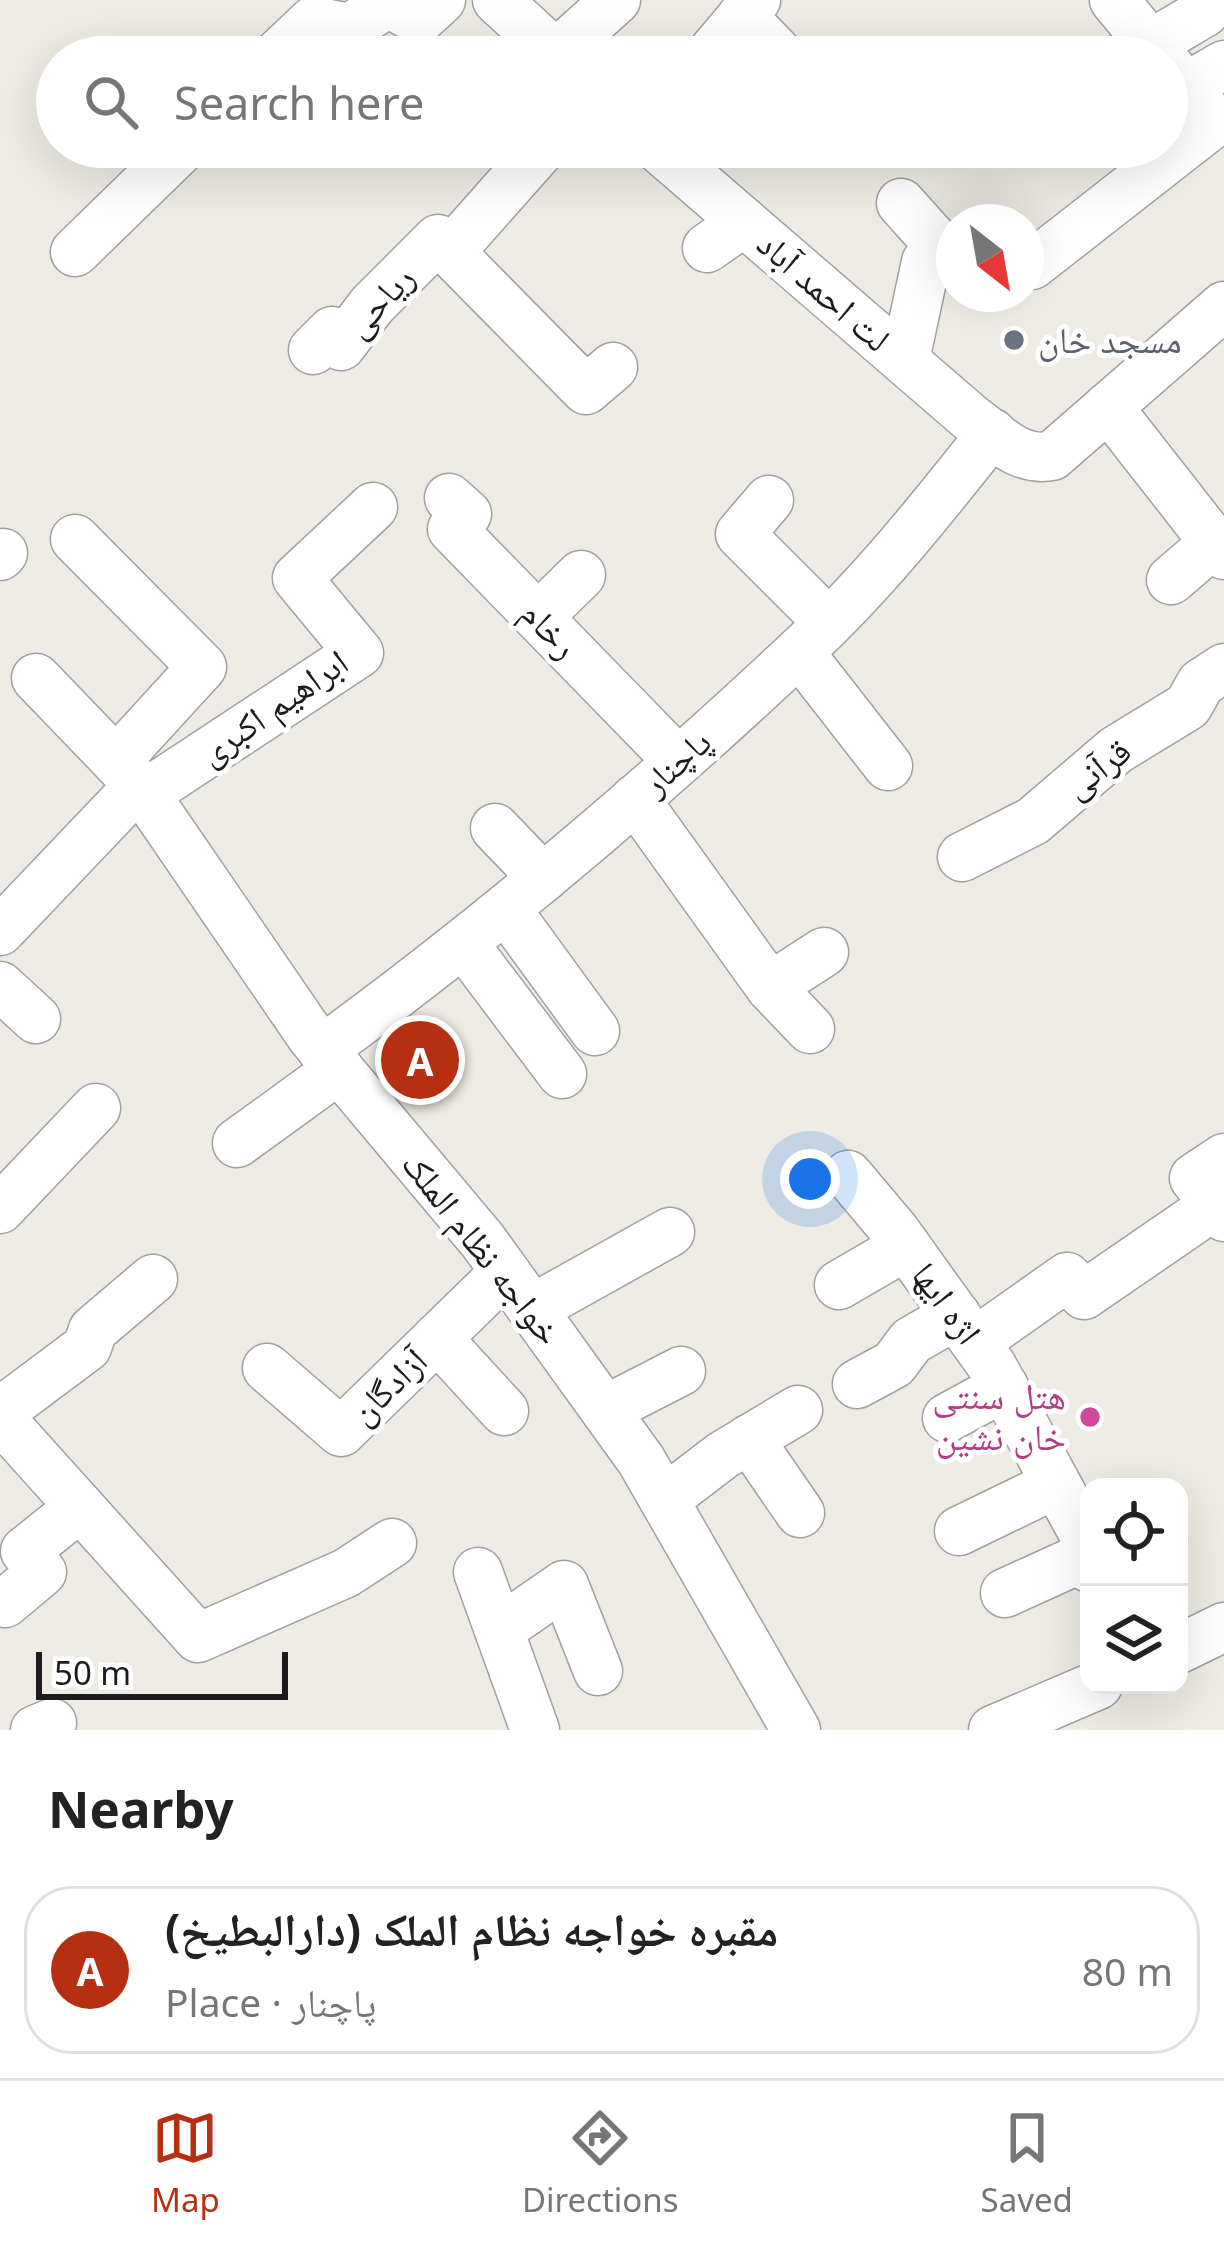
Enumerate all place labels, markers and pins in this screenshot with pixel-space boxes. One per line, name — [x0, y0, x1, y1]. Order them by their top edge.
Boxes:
place label: مسجد خان — [1038, 315, 1182, 364]
marker: مسجد خان — [1001, 327, 1027, 353]
pin: A — [381, 1015, 459, 1105]
place label: هتل سنتی خان نشین — [932, 1371, 1066, 1461]
marker: هتل سنتی خان نشین — [1077, 1404, 1103, 1430]

